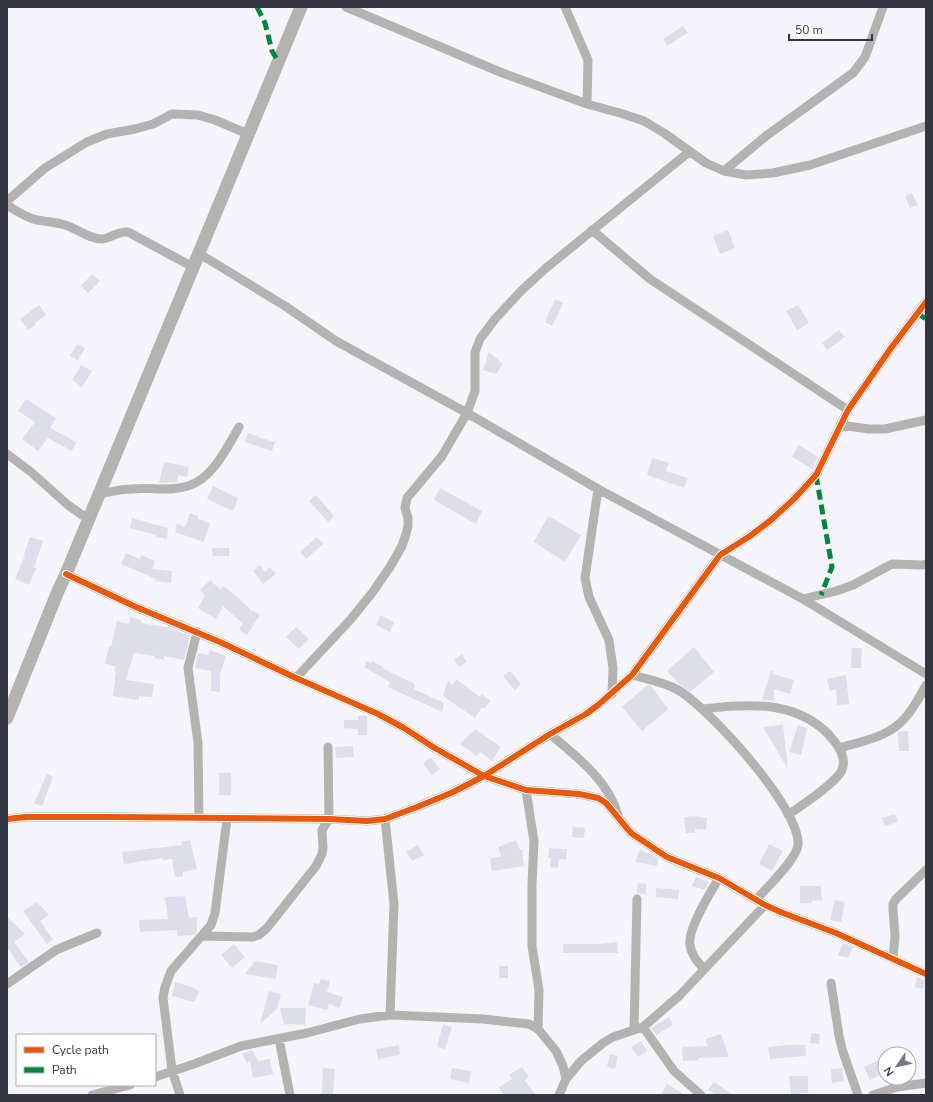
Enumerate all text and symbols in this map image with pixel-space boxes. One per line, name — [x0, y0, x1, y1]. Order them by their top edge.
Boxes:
scale bar — [789, 16, 872, 42]
text: 50 m — [795, 22, 823, 38]
legend — [16, 1034, 156, 1086]
text: Cycle path — [52, 1042, 109, 1058]
north arrow — [877, 1046, 917, 1086]
text: Path — [52, 1062, 77, 1078]
text: N — [881, 1064, 898, 1079]

